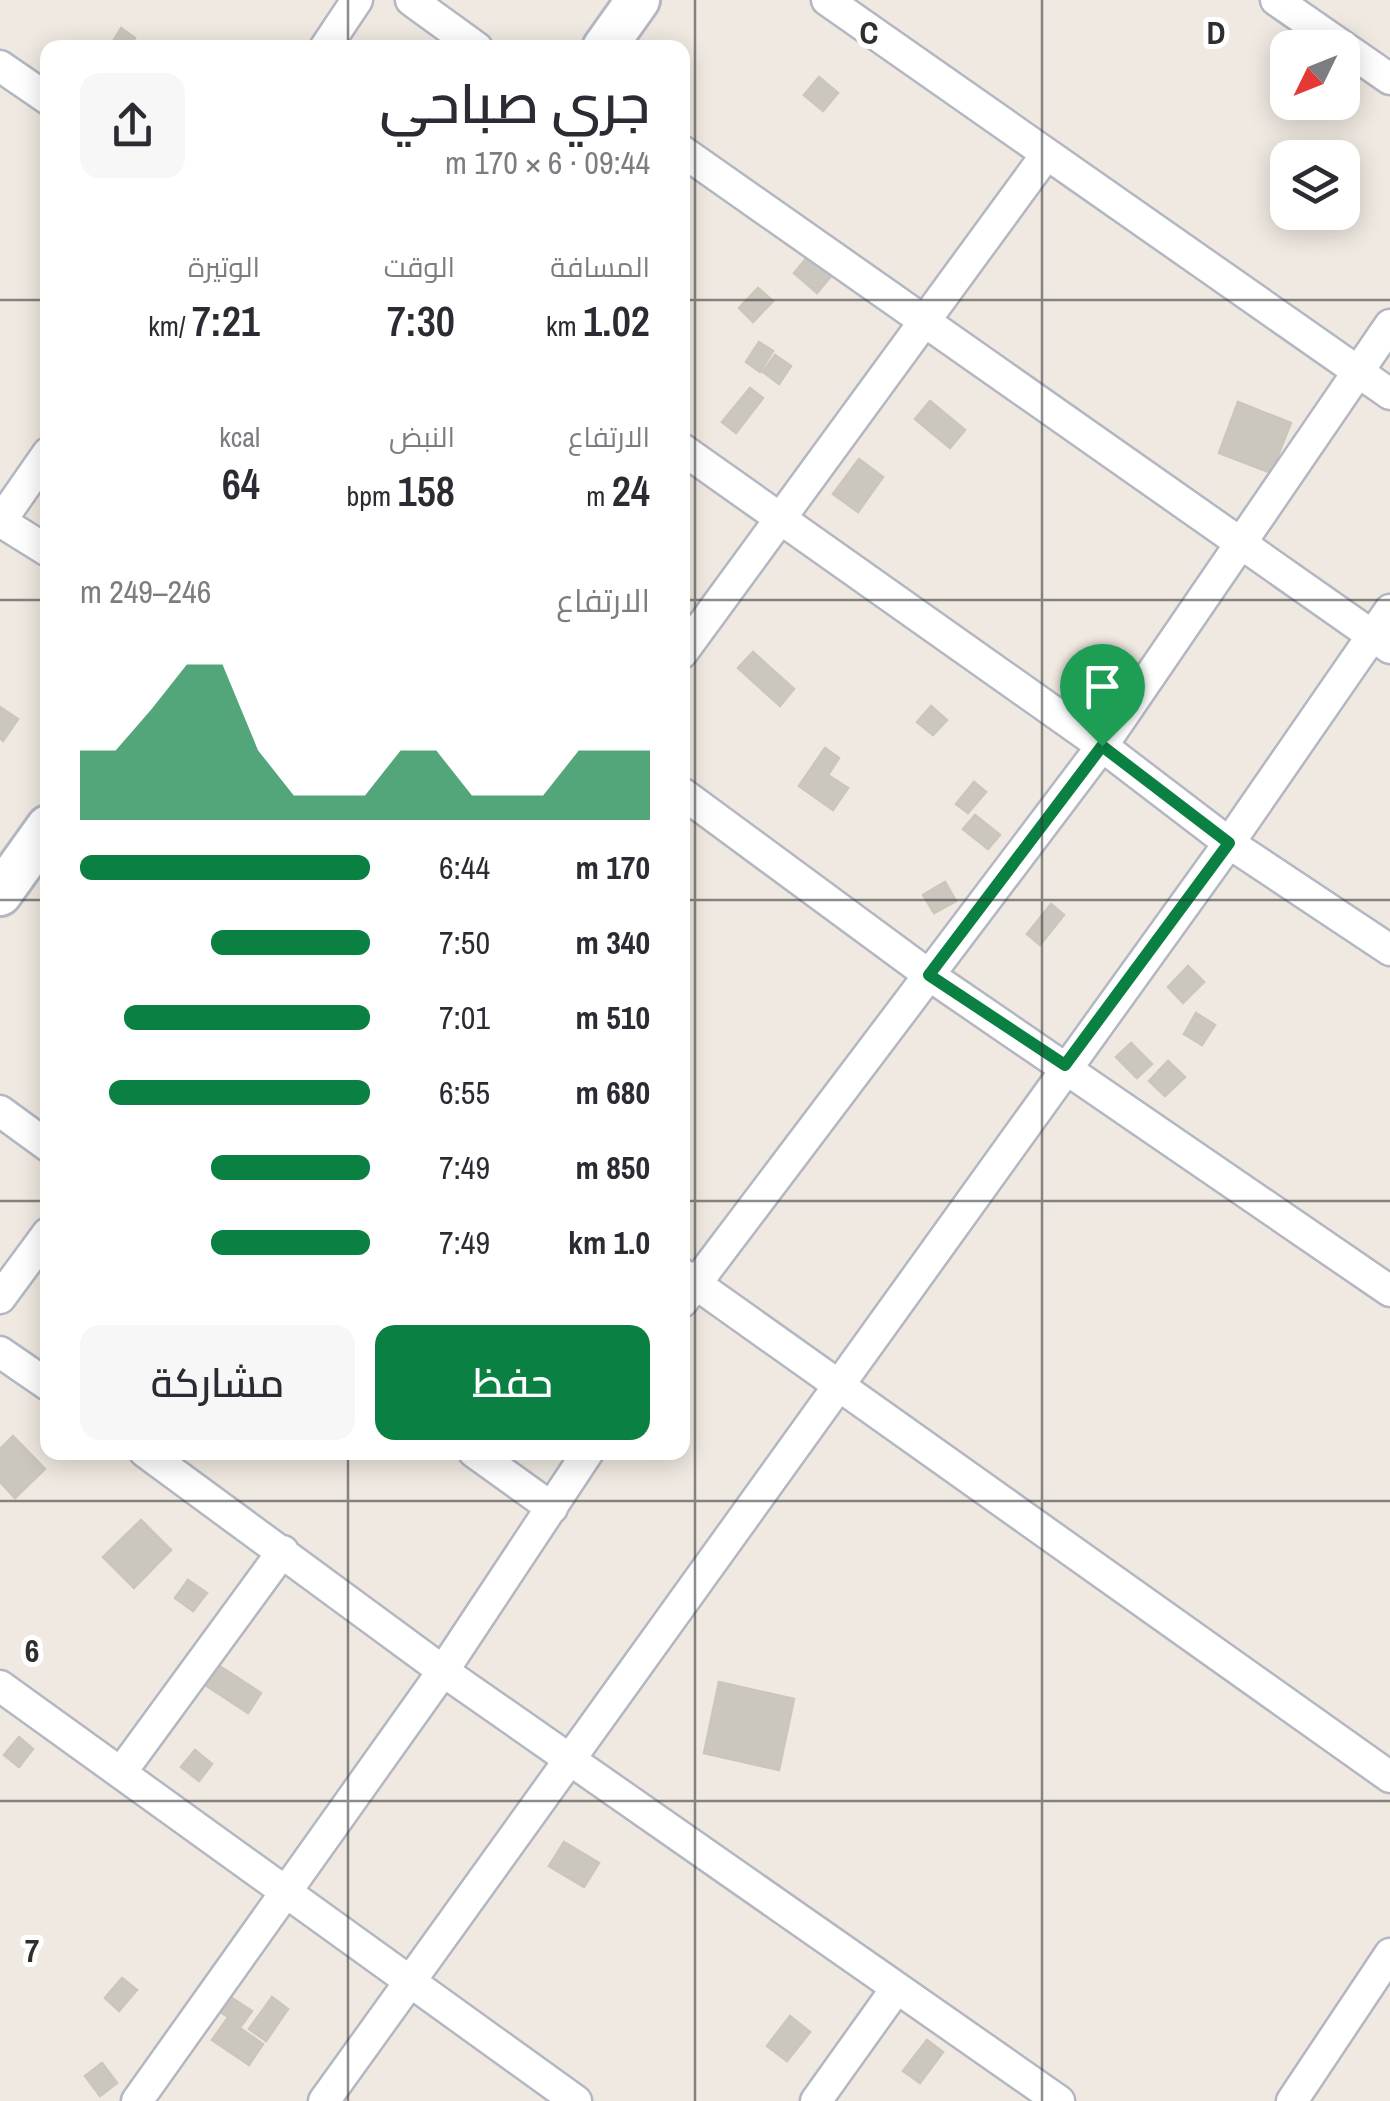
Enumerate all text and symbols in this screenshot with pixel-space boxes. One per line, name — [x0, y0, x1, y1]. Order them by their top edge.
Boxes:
text: C — [860, 11, 878, 54]
text: D — [1207, 11, 1225, 54]
north arrow — [1270, 30, 1360, 120]
map controls — [1270, 30, 1360, 230]
text: جري صباحي — [380, 66, 650, 140]
button: share — [80, 73, 185, 178]
button: layers — [1270, 140, 1360, 230]
text: 09:44 · 6 × 170 m — [445, 141, 650, 184]
text: الوتيرة — [188, 248, 260, 286]
text: الوقت — [384, 248, 455, 286]
text: المسافة — [550, 248, 650, 286]
text: 7:21 — [192, 293, 260, 349]
text: 7:30 — [387, 293, 455, 349]
text: 1.02 — [583, 293, 650, 349]
text: /km — [148, 307, 192, 345]
text: km — [546, 307, 583, 345]
text: kcal — [219, 418, 260, 456]
text: النبض — [389, 418, 455, 456]
text: الارتفاع — [568, 418, 650, 456]
text: 64 — [222, 456, 260, 512]
text: 158 — [398, 463, 455, 519]
text: 24 — [612, 463, 650, 519]
text: bpm — [346, 477, 398, 515]
text: m — [586, 477, 612, 515]
text: 246–249 m — [80, 570, 211, 613]
text: الارتفاع — [556, 579, 650, 622]
pin — [1060, 644, 1145, 747]
icon: arrive — [1075, 659, 1130, 714]
text: 6:44 — [439, 846, 490, 889]
text: 170 m — [576, 846, 650, 889]
text: 7:50 — [439, 921, 490, 964]
text: 340 m — [576, 921, 650, 964]
text: 7:01 — [439, 996, 490, 1039]
text: 510 m — [576, 996, 650, 1039]
text: 6:55 — [439, 1071, 490, 1114]
text: 680 m — [576, 1071, 650, 1114]
text: 7:49 — [439, 1146, 490, 1189]
text: 850 m — [576, 1146, 650, 1189]
text: 7:49 — [439, 1221, 490, 1264]
text: 1.0 km — [568, 1221, 650, 1264]
button: مشاركة — [80, 1325, 355, 1440]
button: حفظ — [375, 1325, 650, 1440]
text: 6 — [25, 1629, 39, 1672]
text: 7 — [25, 1929, 39, 1972]

